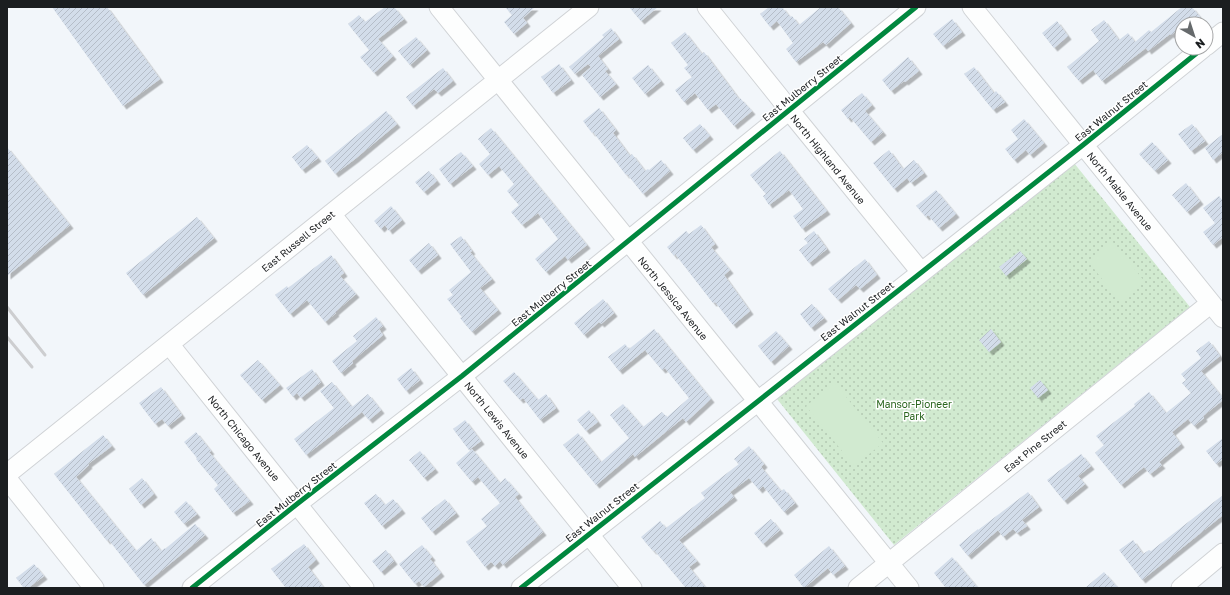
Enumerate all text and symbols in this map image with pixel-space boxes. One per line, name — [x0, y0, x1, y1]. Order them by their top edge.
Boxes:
north arrow — [1174, 16, 1214, 56]
text: N — [1193, 36, 1208, 52]
street label: East Mulberry Street — [760, 52, 844, 124]
street label: East Walnut Street — [1072, 78, 1150, 144]
street label: North Highland Avenue — [788, 112, 868, 206]
street label: North Mable Avenue — [1085, 149, 1155, 233]
street label: East Russell Street — [259, 208, 337, 274]
street label: North Jessica Avenue — [636, 254, 710, 342]
street label: East Mulberry Street — [509, 257, 593, 329]
street label: East Walnut Street — [818, 279, 896, 343]
street label: North Lewis Avenue — [462, 379, 532, 461]
street label: North Chicago Avenue — [206, 393, 282, 484]
park label: Mansor-Pioneer Park — [876, 398, 952, 422]
street label: East Pine Street — [1001, 417, 1069, 475]
street label: East Mulberry Street — [253, 459, 339, 529]
street label: East Walnut Street — [563, 480, 641, 544]

